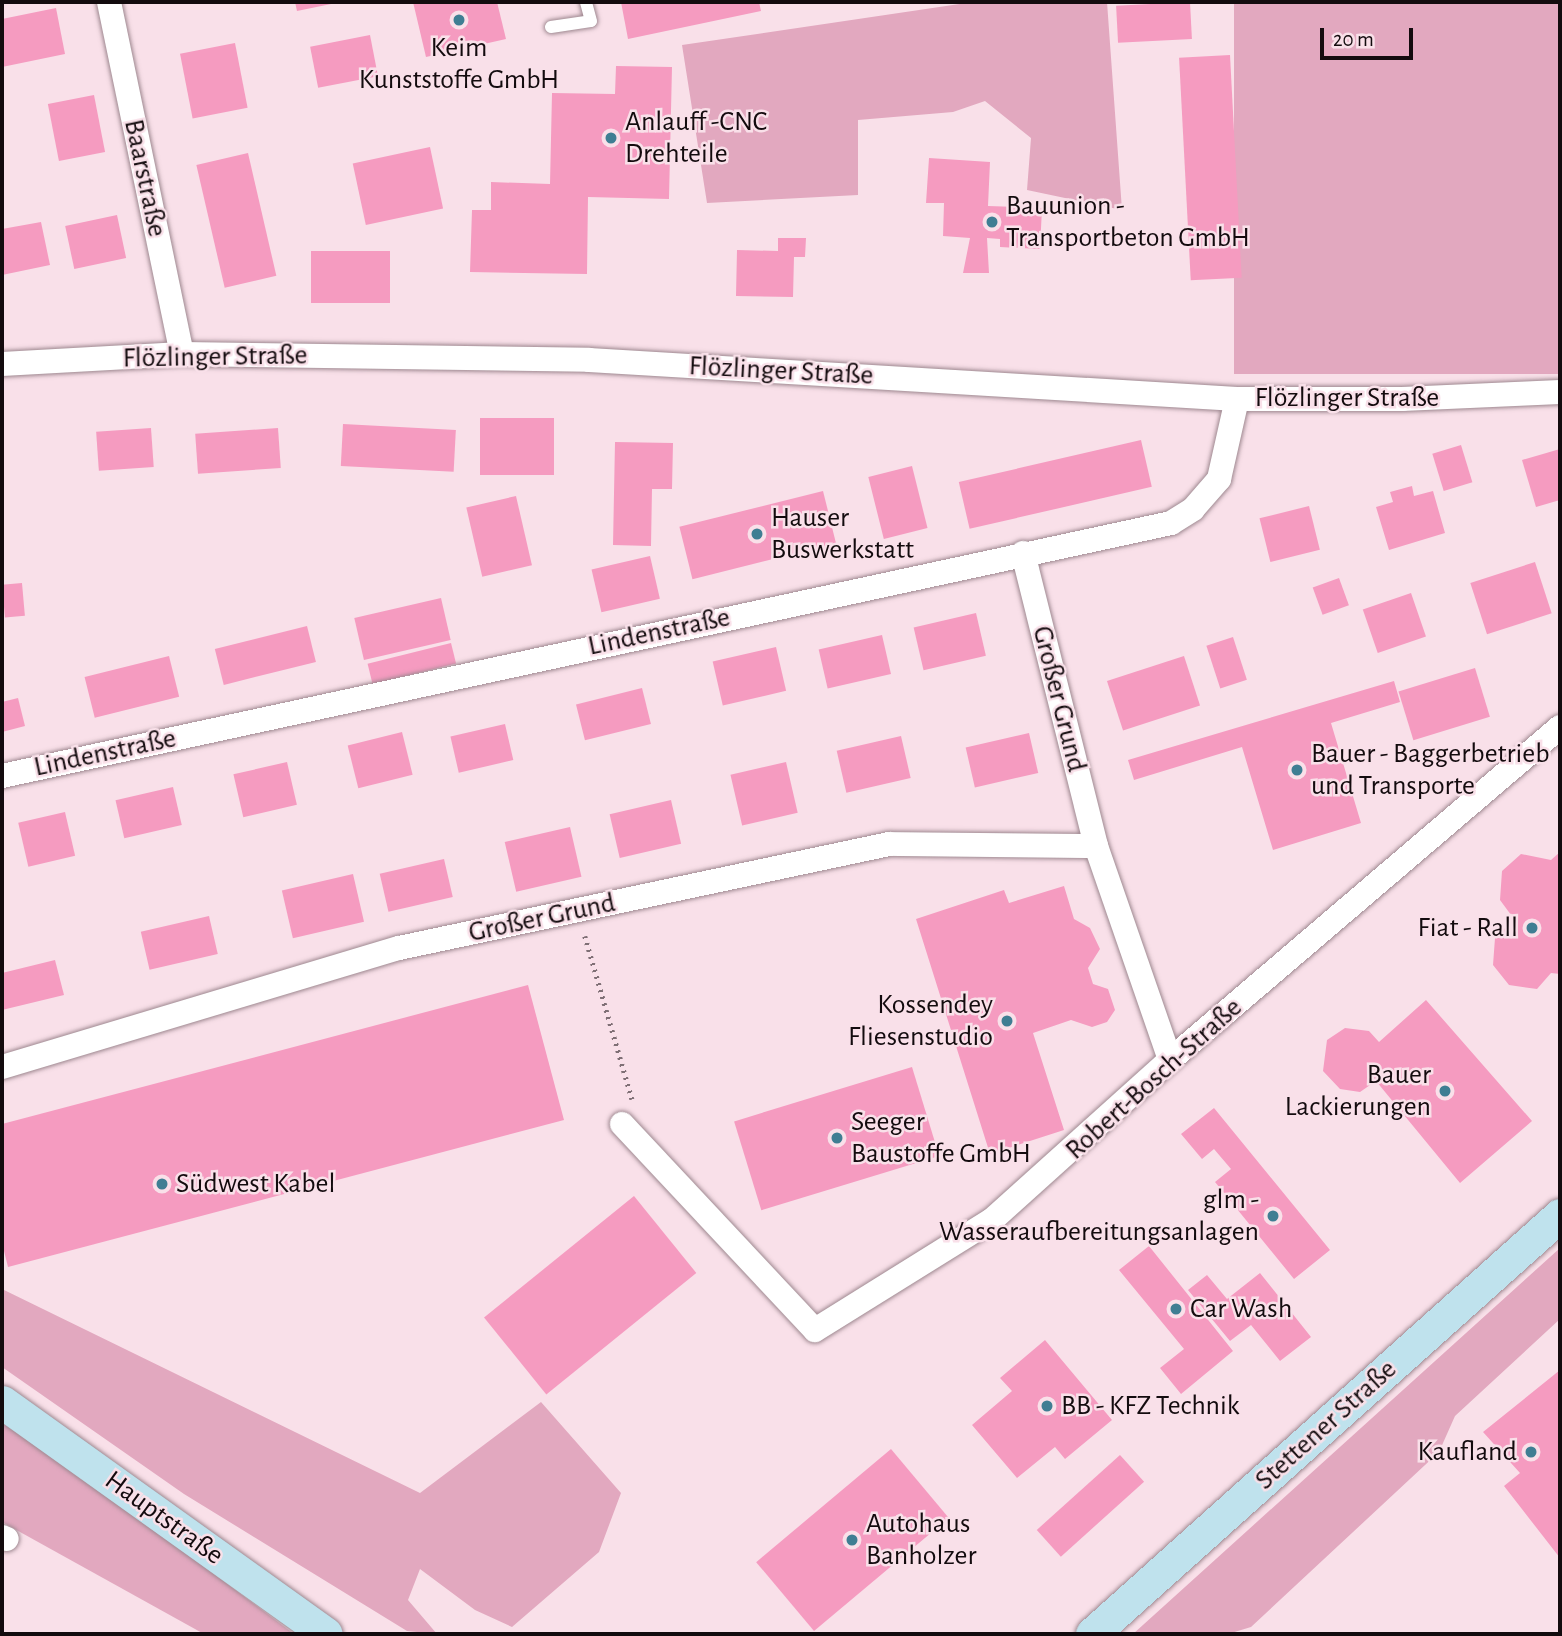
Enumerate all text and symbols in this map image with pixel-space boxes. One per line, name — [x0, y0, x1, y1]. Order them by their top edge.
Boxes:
marker: Keim Kunststoffe GmbH — [451, 12, 467, 28]
scale bar — [1324, 14, 1417, 58]
text: 20 m — [1333, 29, 1374, 50]
place label: Keim Kunststoffe GmbH — [359, 31, 559, 97]
place label: Anlauff -CNC Drehteile — [625, 105, 767, 171]
street label: Baarstraße — [116, 116, 174, 240]
marker: Anlauff -CNC Drehteile — [603, 130, 619, 146]
place label: Bauunion - Transportbeton GmbH — [1006, 189, 1250, 255]
marker: Bauunion - Transportbeton GmbH — [984, 214, 1000, 230]
street label: Flözlinger Straße — [122, 339, 308, 375]
street label: Flözlinger Straße — [688, 349, 874, 393]
street label: Flözlinger Straße — [1255, 381, 1439, 415]
place label: Hauser Buswerkstatt — [771, 501, 914, 567]
marker: Hauser Buswerkstatt — [749, 526, 765, 542]
street label: Lindenstraße — [585, 601, 733, 663]
street label: Großer Grund — [1025, 623, 1093, 775]
street label: Lindenstraße — [31, 722, 179, 784]
place label: Bauer - Baggerbetrieb und Transporte — [1311, 737, 1550, 803]
marker: Bauer - Baggerbetrieb und Transporte — [1289, 762, 1305, 778]
street label: Großer Grund — [466, 886, 618, 950]
place label: Fiat - Rall — [1418, 911, 1518, 945]
marker: Fiat - Rall — [1524, 920, 1540, 936]
place label: Kossendey Fliesenstudio — [848, 988, 993, 1054]
street label: Robert-Bosch-Straße — [1059, 991, 1249, 1167]
marker: Kossendey Fliesenstudio — [999, 1013, 1015, 1029]
place label: Bauer Lackierungen — [1285, 1058, 1431, 1124]
marker: Bauer Lackierungen — [1437, 1083, 1453, 1099]
place label: Seeger Baustoffe GmbH — [851, 1105, 1031, 1171]
marker: Seeger Baustoffe GmbH — [829, 1130, 845, 1146]
place label: Südwest Kabel — [176, 1167, 335, 1201]
marker: Südwest Kabel — [154, 1176, 170, 1192]
place label: glm - Wasseraufbereitungsanlagen — [939, 1183, 1259, 1249]
marker: glm - Wasseraufbereitungsanlagen — [1265, 1208, 1281, 1224]
place label: Car Wash — [1190, 1292, 1292, 1326]
marker: Car Wash — [1168, 1301, 1184, 1317]
street label: Stettener Straße — [1248, 1353, 1404, 1497]
place label: BB - KFZ Technik — [1061, 1389, 1240, 1423]
marker: BB - KFZ Technik — [1039, 1398, 1055, 1414]
place label: Kaufland — [1417, 1435, 1517, 1469]
marker: Kaufland — [1523, 1444, 1539, 1460]
street label: Hauptstraße — [98, 1464, 230, 1572]
place label: Autohaus Banholzer — [866, 1507, 976, 1573]
marker: Autohaus Banholzer — [844, 1532, 860, 1548]

